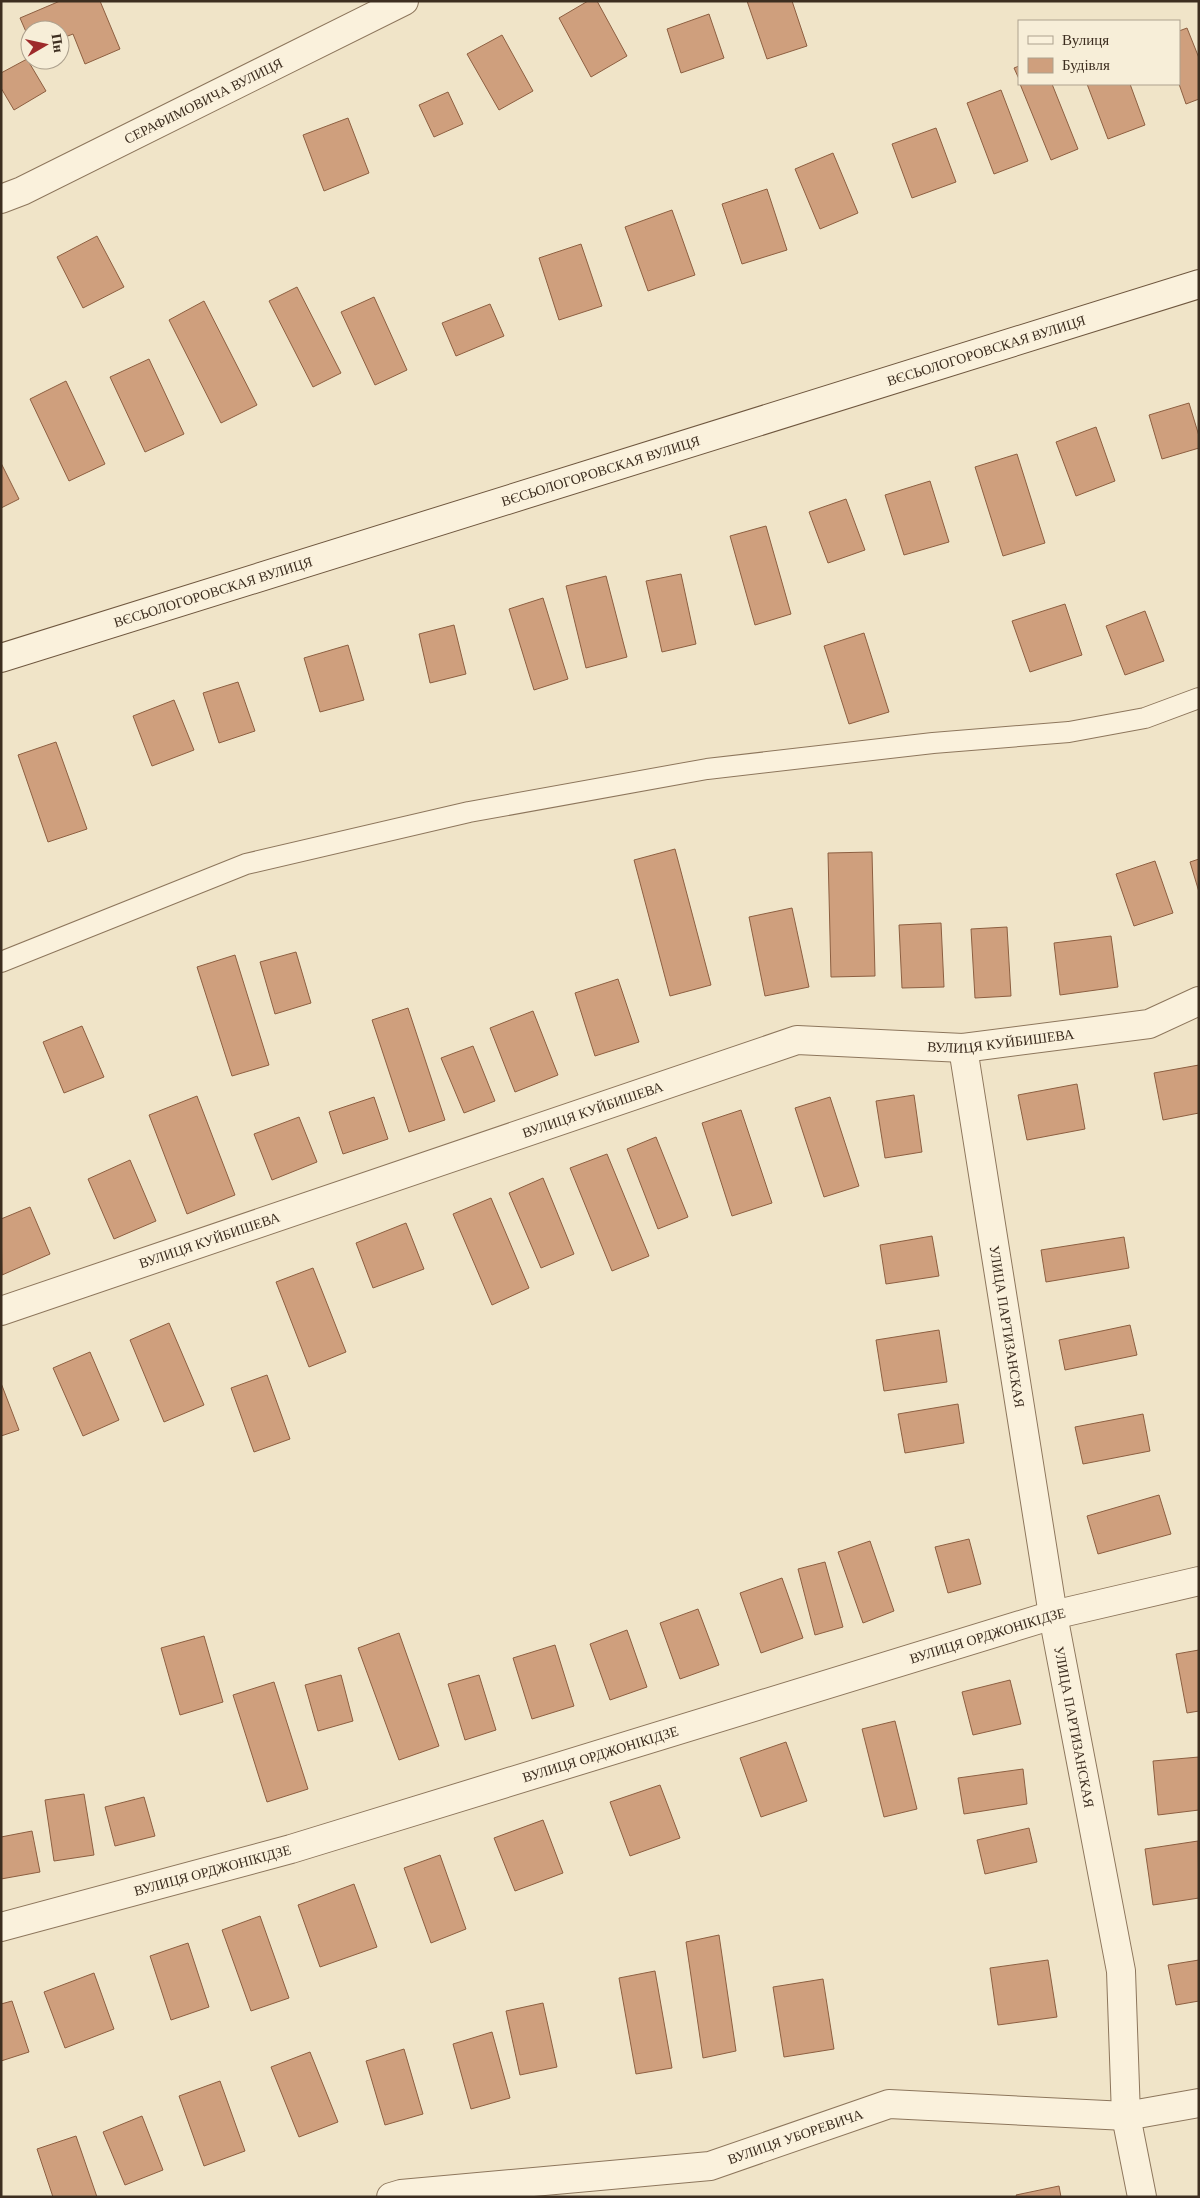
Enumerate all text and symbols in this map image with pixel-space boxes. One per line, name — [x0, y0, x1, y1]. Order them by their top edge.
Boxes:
north arrow — [20, 20, 70, 70]
legend — [1018, 20, 1180, 85]
text: Вулиця — [1062, 32, 1109, 48]
text: Пн — [48, 33, 66, 54]
street label: СЕРАФИМОВИЧА ВУЛИЦЯ — [122, 56, 285, 147]
text: Будівля — [1062, 57, 1110, 73]
street label: ВЄСЬОЛОГОРОВСКАЯ ВУЛИЦЯ — [885, 313, 1087, 389]
street label: ВЄСЬОЛОГОРОВСКАЯ ВУЛИЦЯ — [499, 433, 702, 509]
street label: ВЄСЬОЛОГОРОВСКАЯ ВУЛИЦЯ — [112, 554, 314, 630]
street label: ВУЛИЦЯ КУЙБИШЕВА — [927, 1027, 1076, 1056]
street label: ВУЛИЦЯ КУЙБИШЕВА — [520, 1079, 666, 1141]
street label: ВУЛИЦЯ КУЙБИШЕВА — [137, 1209, 283, 1271]
street label: УЛИЦА ПАРТИЗАНСКАЯ — [986, 1244, 1027, 1409]
street label: ВУЛИЦЯ ОРДЖОНІКІДЗЕ — [908, 1605, 1067, 1667]
street label: УЛИЦА ПАРТИЗАНСКАЯ — [1051, 1645, 1097, 1809]
street label: ВУЛИЦЯ ОРДЖОНІКІДЗЕ — [521, 1723, 680, 1785]
street label: ВУЛИЦЯ ОРДЖОНІКІДЗЕ — [132, 1842, 293, 1899]
street label: ВУЛИЦЯ УБОРЕВИЧА — [726, 2106, 866, 2167]

